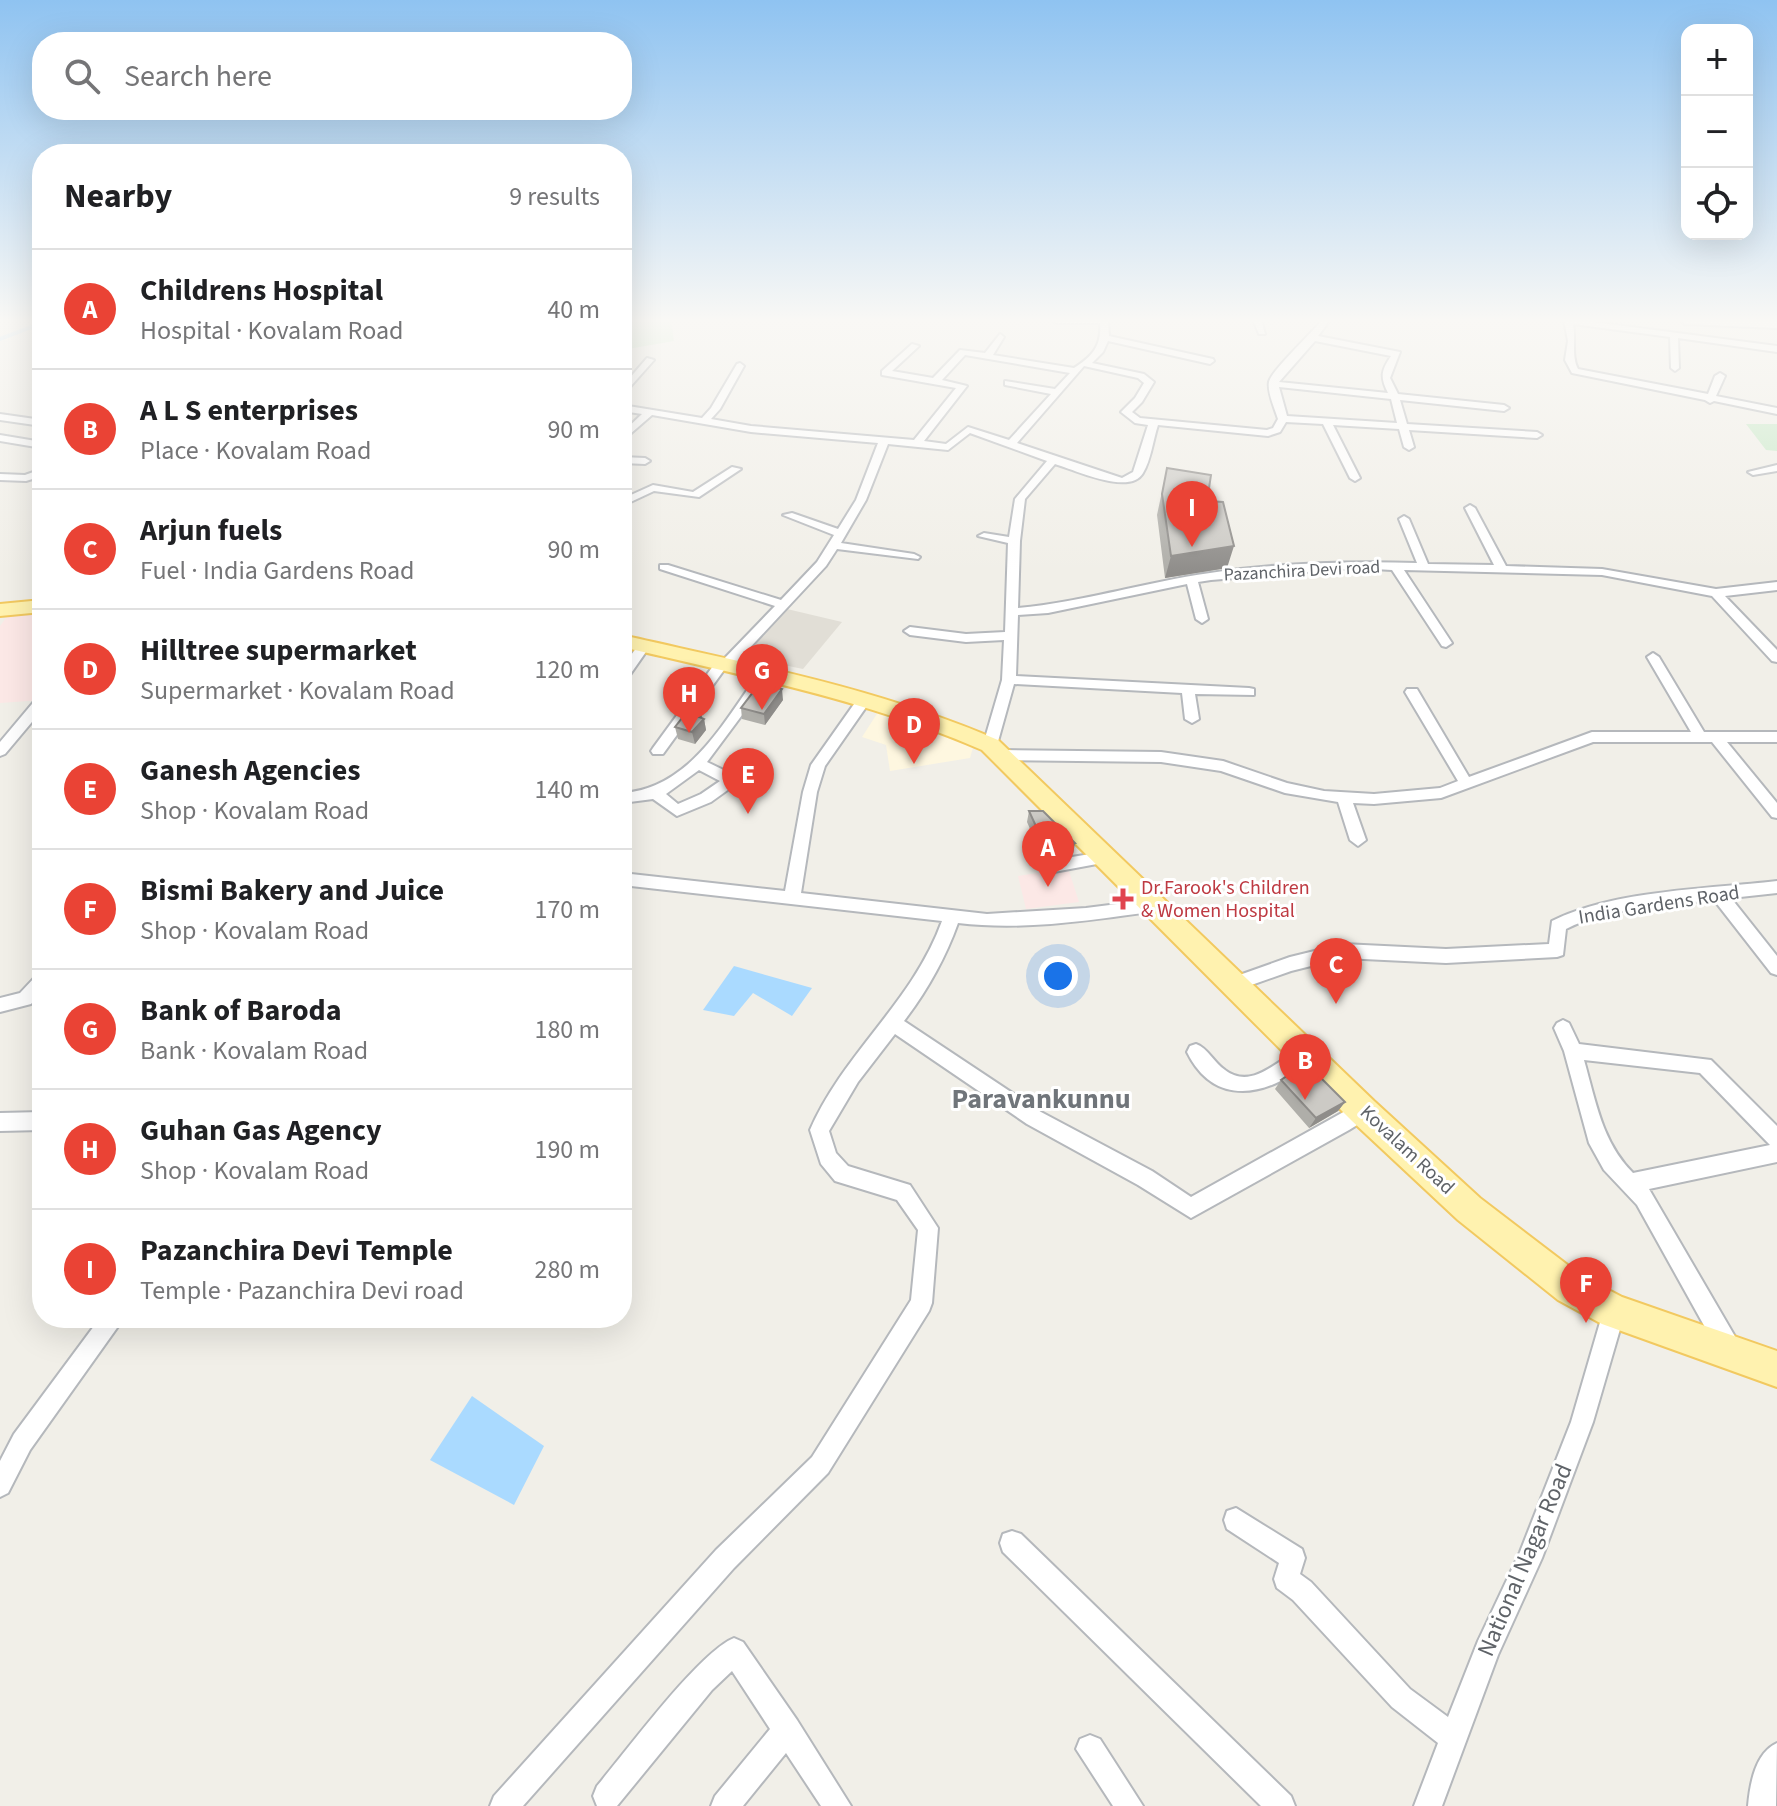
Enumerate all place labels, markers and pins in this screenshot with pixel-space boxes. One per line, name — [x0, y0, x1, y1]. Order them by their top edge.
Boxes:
pin: I — [1166, 481, 1218, 547]
pin: G — [736, 644, 788, 710]
pin: H — [663, 667, 715, 733]
pin: D — [888, 698, 940, 764]
pin: E — [722, 748, 774, 814]
pin: A — [1022, 821, 1074, 887]
place label: Dr.Farook's Children & Women Hospital — [1141, 874, 1310, 925]
marker: Dr.Farook's Children & Women Hospital — [1112, 888, 1134, 910]
pin: C — [1310, 938, 1362, 1004]
pin: B — [1279, 1034, 1331, 1100]
pin: F — [1560, 1257, 1612, 1323]

